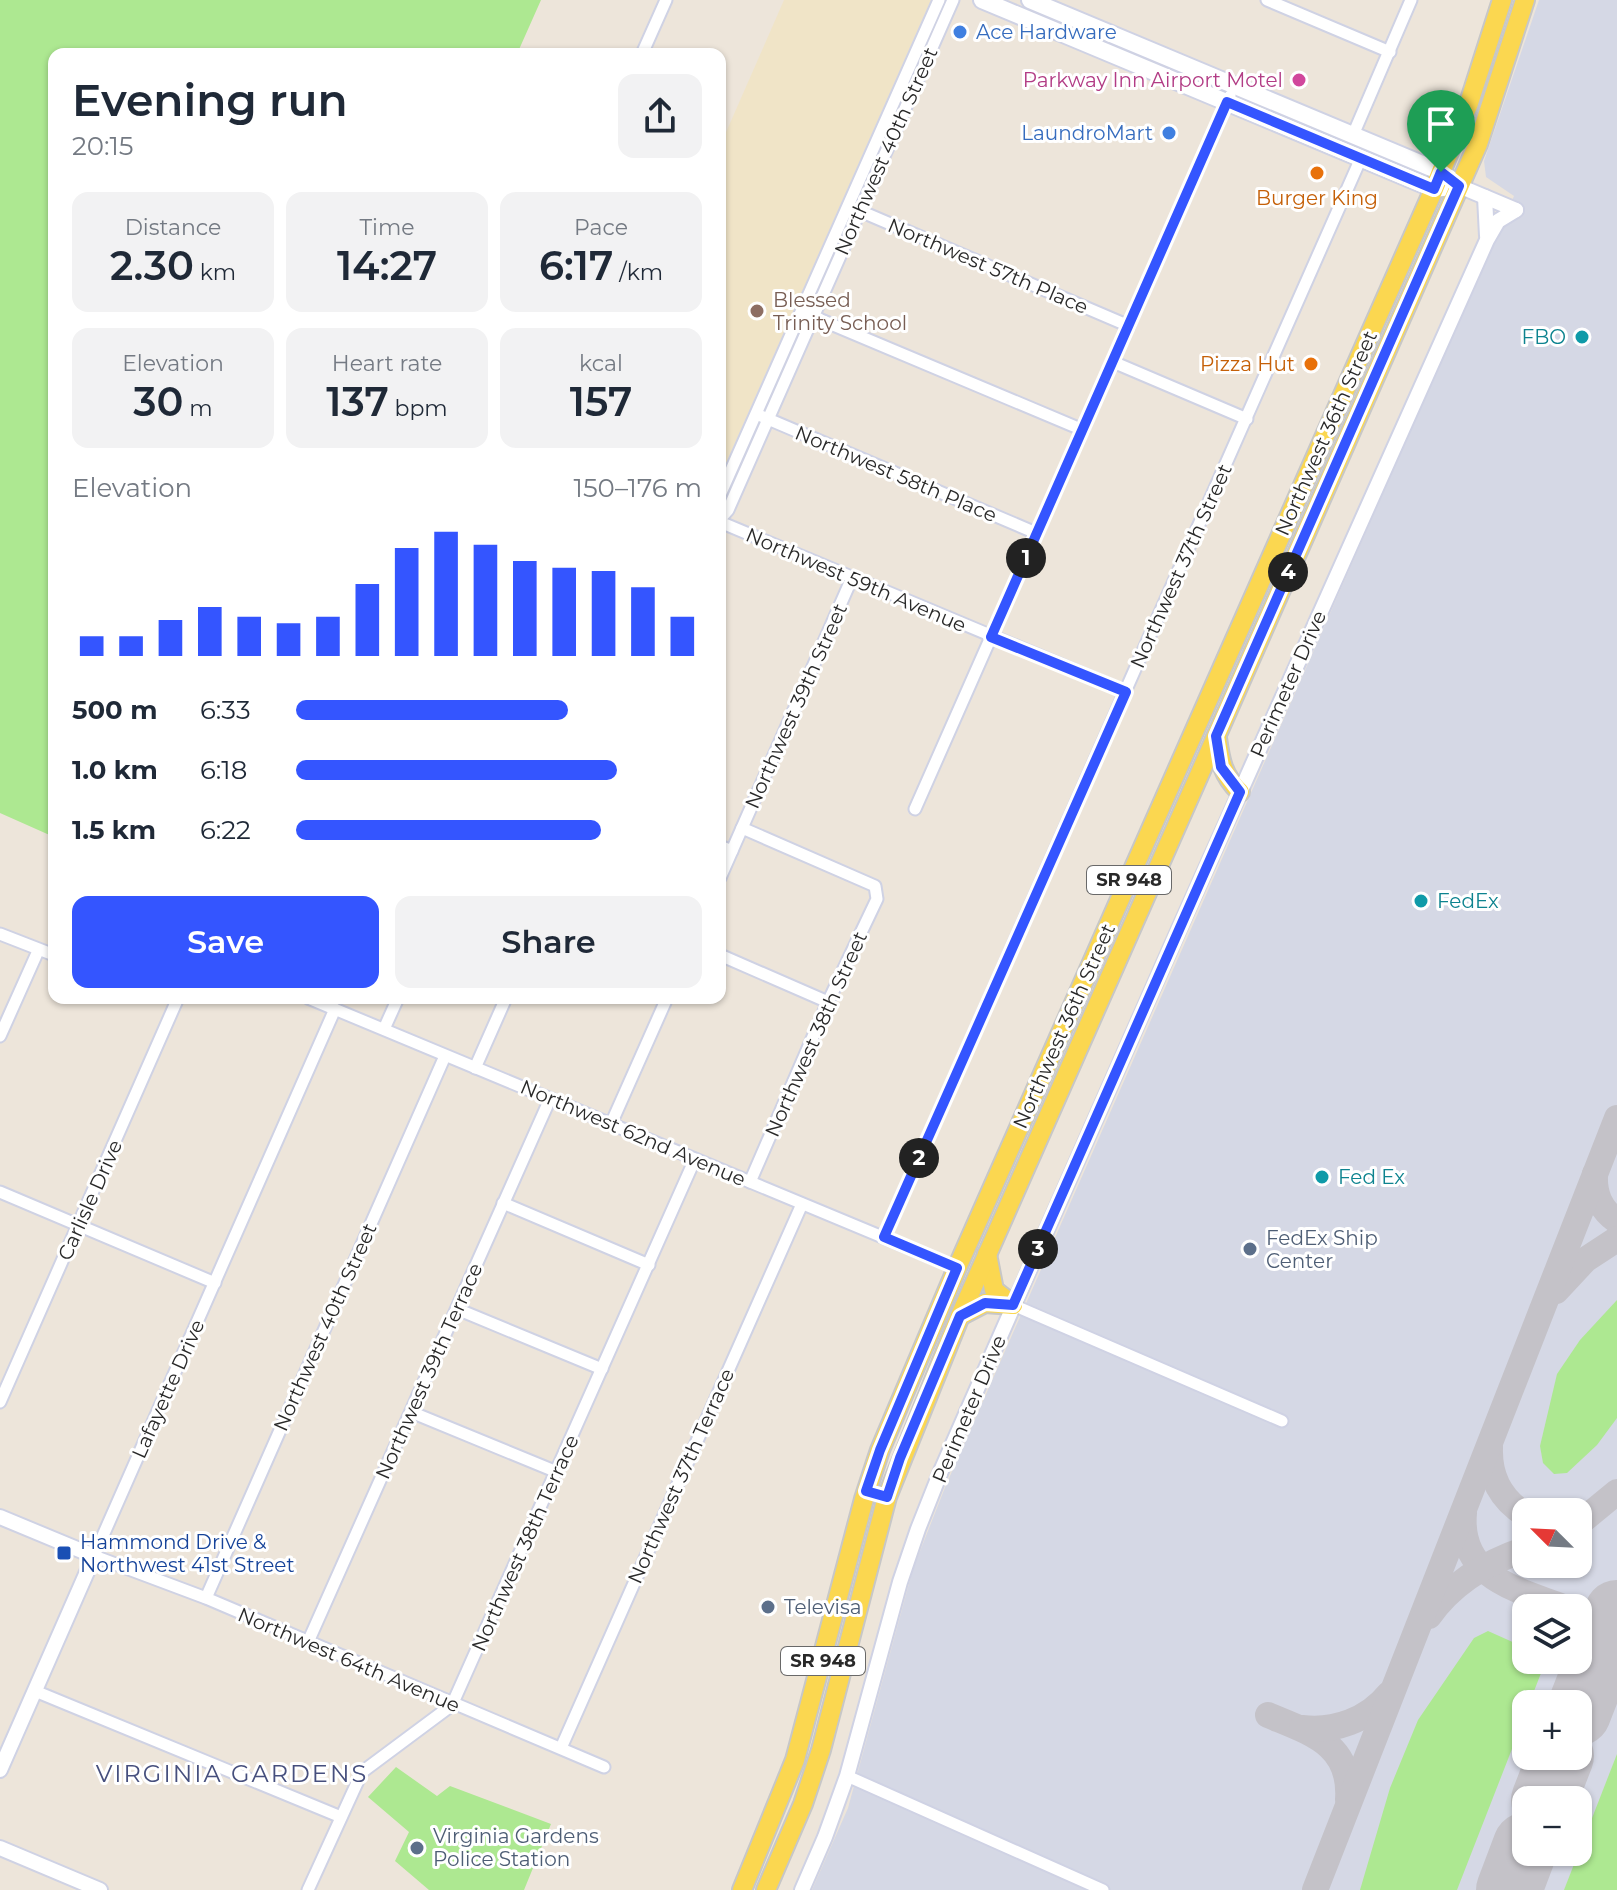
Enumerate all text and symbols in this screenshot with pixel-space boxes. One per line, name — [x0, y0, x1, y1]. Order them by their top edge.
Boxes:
place label: Ace Hardware — [976, 20, 1117, 44]
marker: Ace Hardware — [951, 23, 969, 41]
street label: Northwest 40th Street — [829, 43, 943, 259]
place label: Parkway Inn Airport Motel — [1023, 68, 1283, 92]
marker: Parkway Inn Airport Motel — [1290, 71, 1308, 89]
text: Evening run — [72, 73, 348, 127]
button: share — [618, 74, 702, 158]
pin — [1407, 90, 1475, 172]
icon: arrive — [1419, 102, 1463, 146]
place label: LaundroMart — [1021, 121, 1153, 145]
marker: LaundroMart — [1160, 124, 1178, 142]
text: 20:15 — [72, 130, 134, 162]
marker: Burger King — [1308, 164, 1326, 182]
place label: Burger King — [1256, 186, 1378, 210]
street label: Northwest 57th Place — [884, 213, 1092, 319]
text: Distance — [125, 214, 221, 241]
text: Time — [359, 214, 415, 241]
text: Pace — [574, 214, 628, 241]
text: 2.30 — [110, 241, 194, 290]
text: 14:27 — [337, 241, 437, 290]
text: 6:17 — [539, 241, 613, 290]
text: km — [194, 259, 236, 286]
text: /km — [613, 259, 663, 286]
place label: Blessed Trinity School — [773, 288, 907, 335]
marker: Blessed Trinity School — [748, 302, 766, 320]
place label: FBO — [1521, 325, 1566, 349]
street label: Northwest 36th Street — [1270, 327, 1382, 539]
marker: FBO — [1573, 328, 1591, 346]
text: Elevation — [122, 350, 224, 377]
text: Heart rate — [332, 350, 442, 377]
text: kcal — [579, 350, 623, 377]
place label: Pizza Hut — [1200, 352, 1295, 376]
marker: Pizza Hut — [1302, 355, 1320, 373]
text: 30 — [133, 377, 184, 426]
text: 137 — [326, 377, 389, 426]
text: 157 — [570, 377, 632, 426]
text: m — [184, 395, 213, 422]
text: bpm — [389, 395, 448, 422]
street label: Northwest 58th Place — [792, 421, 1000, 527]
street label: Northwest 37th Street — [1125, 460, 1237, 672]
text: Elevation — [72, 472, 192, 504]
text: 150–176 m — [574, 472, 702, 504]
street label: Northwest 59th Avenue — [742, 523, 970, 637]
pin: 1 — [1006, 538, 1046, 578]
text: 1 — [1022, 544, 1030, 571]
pin: 4 — [1268, 552, 1308, 592]
text: 4 — [1280, 558, 1296, 585]
street label: Northwest 39th Street — [740, 600, 852, 812]
street label: Perimeter Drive — [1245, 607, 1331, 761]
text: 500 m — [72, 694, 157, 726]
text: 6:33 — [200, 694, 251, 726]
text: 1.0 km — [72, 754, 158, 786]
text: 6:18 — [200, 754, 247, 786]
text: 1.5 km — [72, 814, 156, 846]
text: 6:22 — [200, 814, 251, 846]
road number: SR 948 — [1087, 866, 1171, 894]
place label: FedEx — [1437, 889, 1499, 913]
marker: FedEx — [1412, 892, 1430, 910]
button: Save — [72, 896, 379, 988]
button: Share — [395, 896, 702, 988]
street label: Northwest 36th Street — [1008, 920, 1120, 1132]
street label: Northwest 38th Street — [760, 928, 872, 1140]
street label: Northwest 62nd Avenue — [517, 1075, 749, 1191]
street label: Carlisle Drive — [53, 1136, 127, 1264]
pin: 2 — [899, 1138, 939, 1178]
text: 2 — [913, 1144, 925, 1171]
place label: Fed Ex — [1338, 1165, 1405, 1189]
marker: Fed Ex — [1313, 1168, 1331, 1186]
street label: Northwest 40th Street — [268, 1219, 382, 1435]
place label: FedEx Ship Center — [1266, 1226, 1378, 1273]
pin: 3 — [1018, 1229, 1058, 1269]
text: 3 — [1031, 1235, 1045, 1262]
marker: FedEx Ship Center — [1241, 1240, 1259, 1258]
street label: Northwest 39th Terrace — [370, 1259, 488, 1483]
street label: Lafayette Drive — [127, 1316, 209, 1462]
street label: Perimeter Drive — [927, 1331, 1011, 1487]
street label: Northwest 37th Terrace — [623, 1365, 739, 1587]
street label: Northwest 38th Terrace — [466, 1431, 584, 1655]
north arrow — [1512, 1498, 1592, 1578]
map controls — [1512, 1498, 1592, 1866]
place label: Hammond Drive & Northwest 41st Street — [80, 1530, 295, 1577]
marker: Hammond Drive & Northwest 41st Street — [55, 1544, 73, 1562]
button: layers — [1512, 1594, 1592, 1674]
place label: Televisa — [784, 1595, 862, 1619]
marker: Televisa — [759, 1598, 777, 1616]
street label: Northwest 64th Avenue — [234, 1602, 464, 1718]
road number: SR 948 — [781, 1647, 865, 1675]
button: + — [1512, 1690, 1592, 1770]
district label: VIRGINIA GARDENS — [96, 1759, 368, 1788]
button: − — [1512, 1786, 1592, 1866]
place label: Virginia Gardens Police Station — [433, 1824, 599, 1871]
marker: Virginia Gardens Police Station — [408, 1839, 426, 1857]

